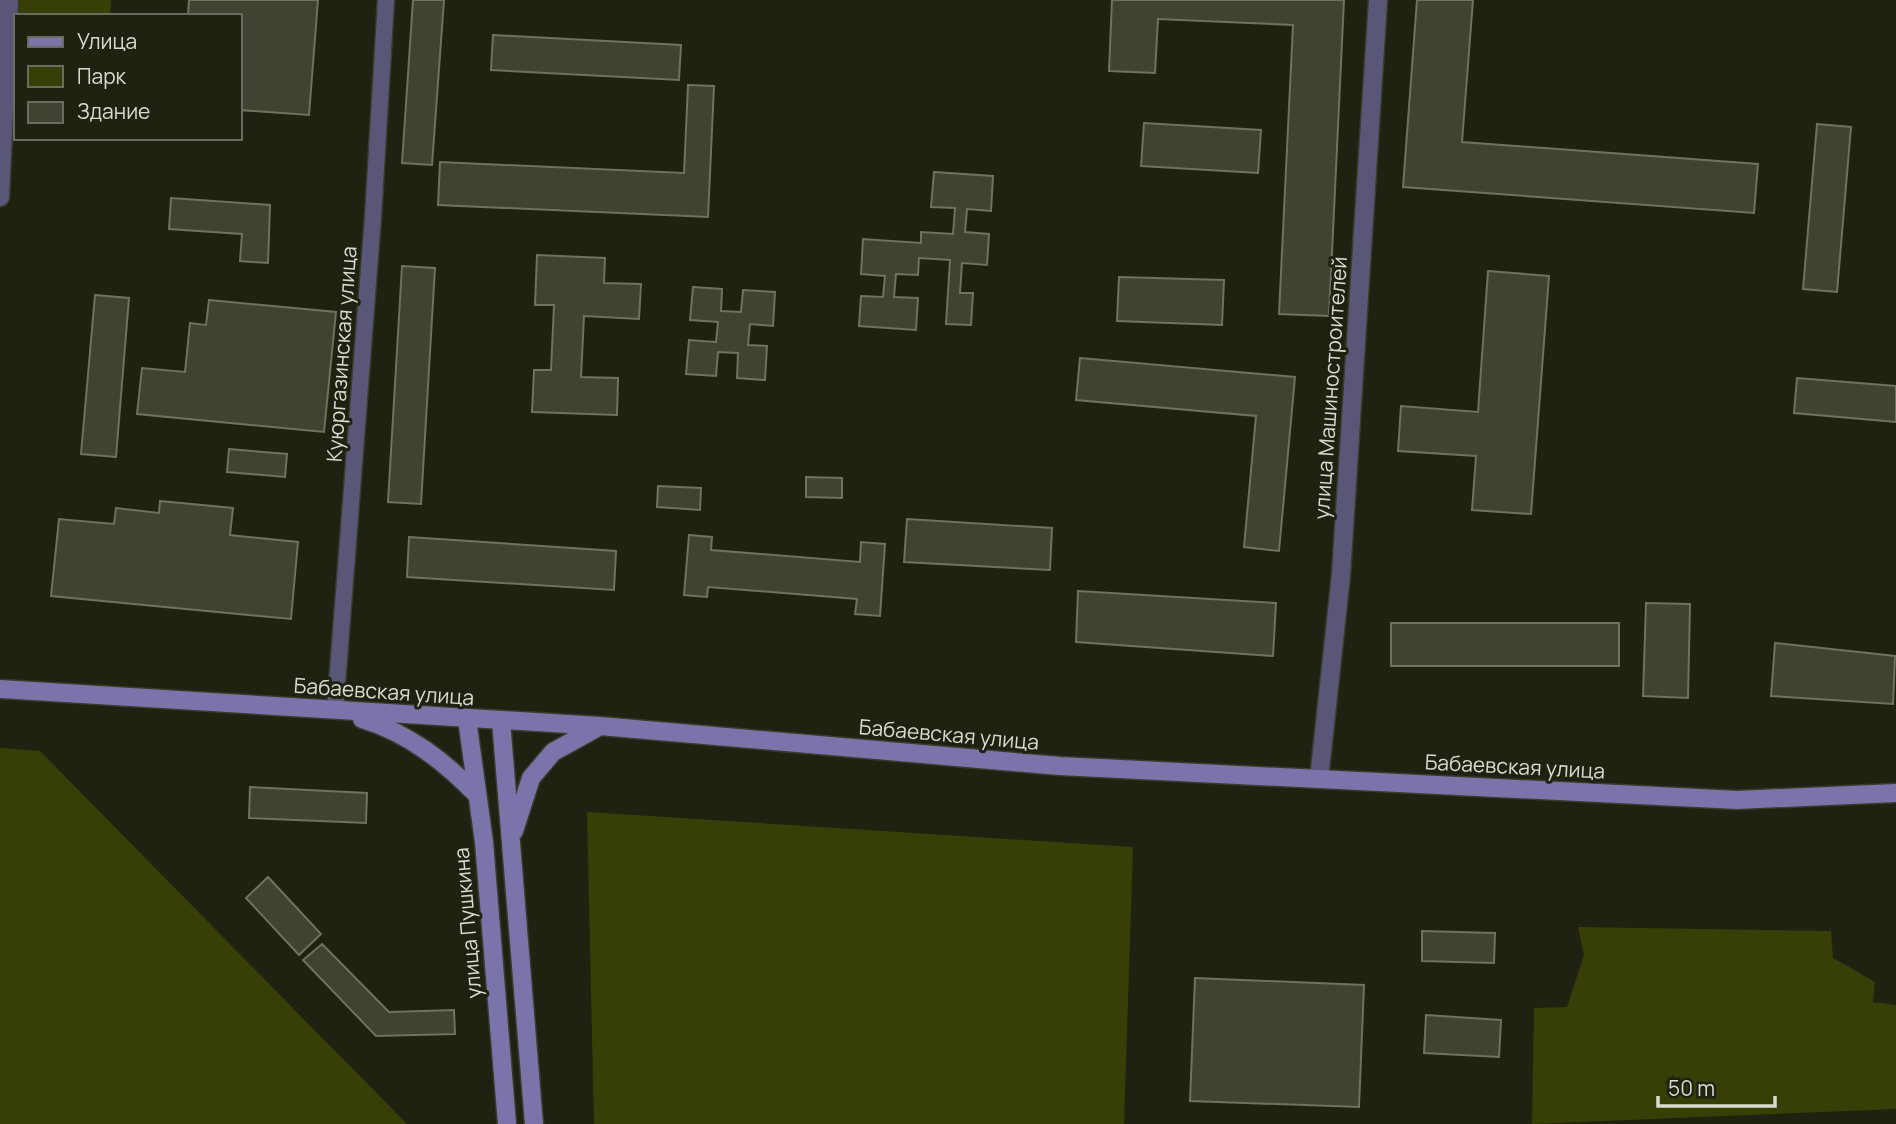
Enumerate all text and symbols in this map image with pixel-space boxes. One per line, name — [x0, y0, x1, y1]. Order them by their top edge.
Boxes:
legend — [14, 14, 242, 140]
text: Улица — [77, 27, 137, 55]
text: Парк — [77, 62, 127, 90]
text: Здание — [77, 97, 150, 125]
street label: Куюргазинская улица — [319, 245, 363, 463]
street label: улица Машиностроителей — [1307, 256, 1353, 520]
street label: Бабаевская улица — [293, 671, 475, 711]
street label: Бабаевская улица — [858, 712, 1040, 756]
street label: Бабаевская улица — [1424, 747, 1606, 785]
street label: улица Пушкина — [446, 846, 488, 1000]
scale bar — [1658, 1064, 1775, 1108]
text: 50 m — [1668, 1074, 1715, 1102]

